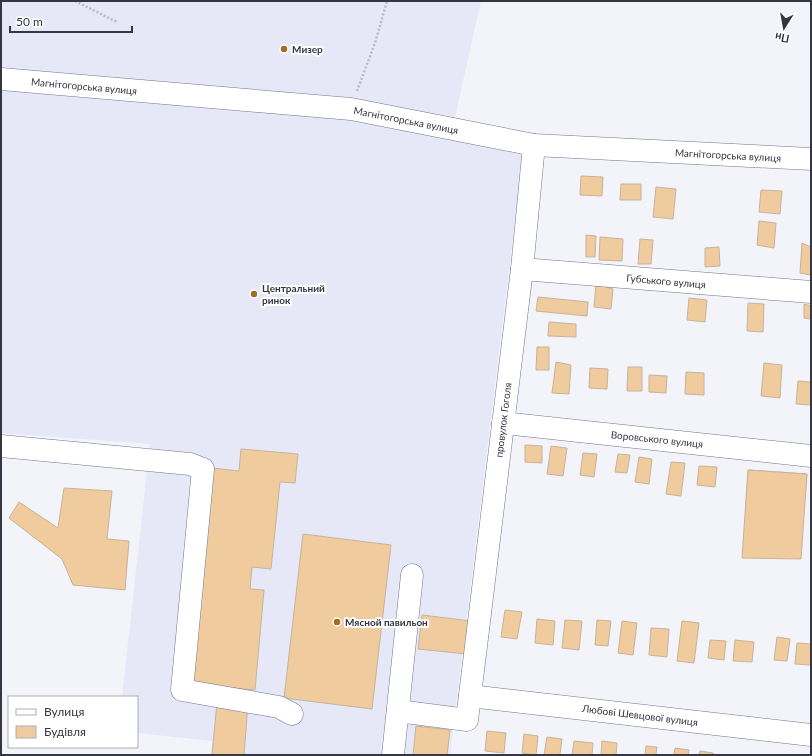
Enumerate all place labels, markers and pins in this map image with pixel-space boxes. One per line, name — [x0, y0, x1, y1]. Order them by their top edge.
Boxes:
place label: Мизер — [292, 43, 323, 55]
marker: Мизер — [279, 44, 289, 54]
place label: Центральний ринок — [262, 282, 325, 306]
marker: Центральний ринок — [249, 289, 259, 299]
place label: Мясной павильон — [345, 616, 428, 628]
marker: Мясной павильон — [332, 617, 342, 627]

